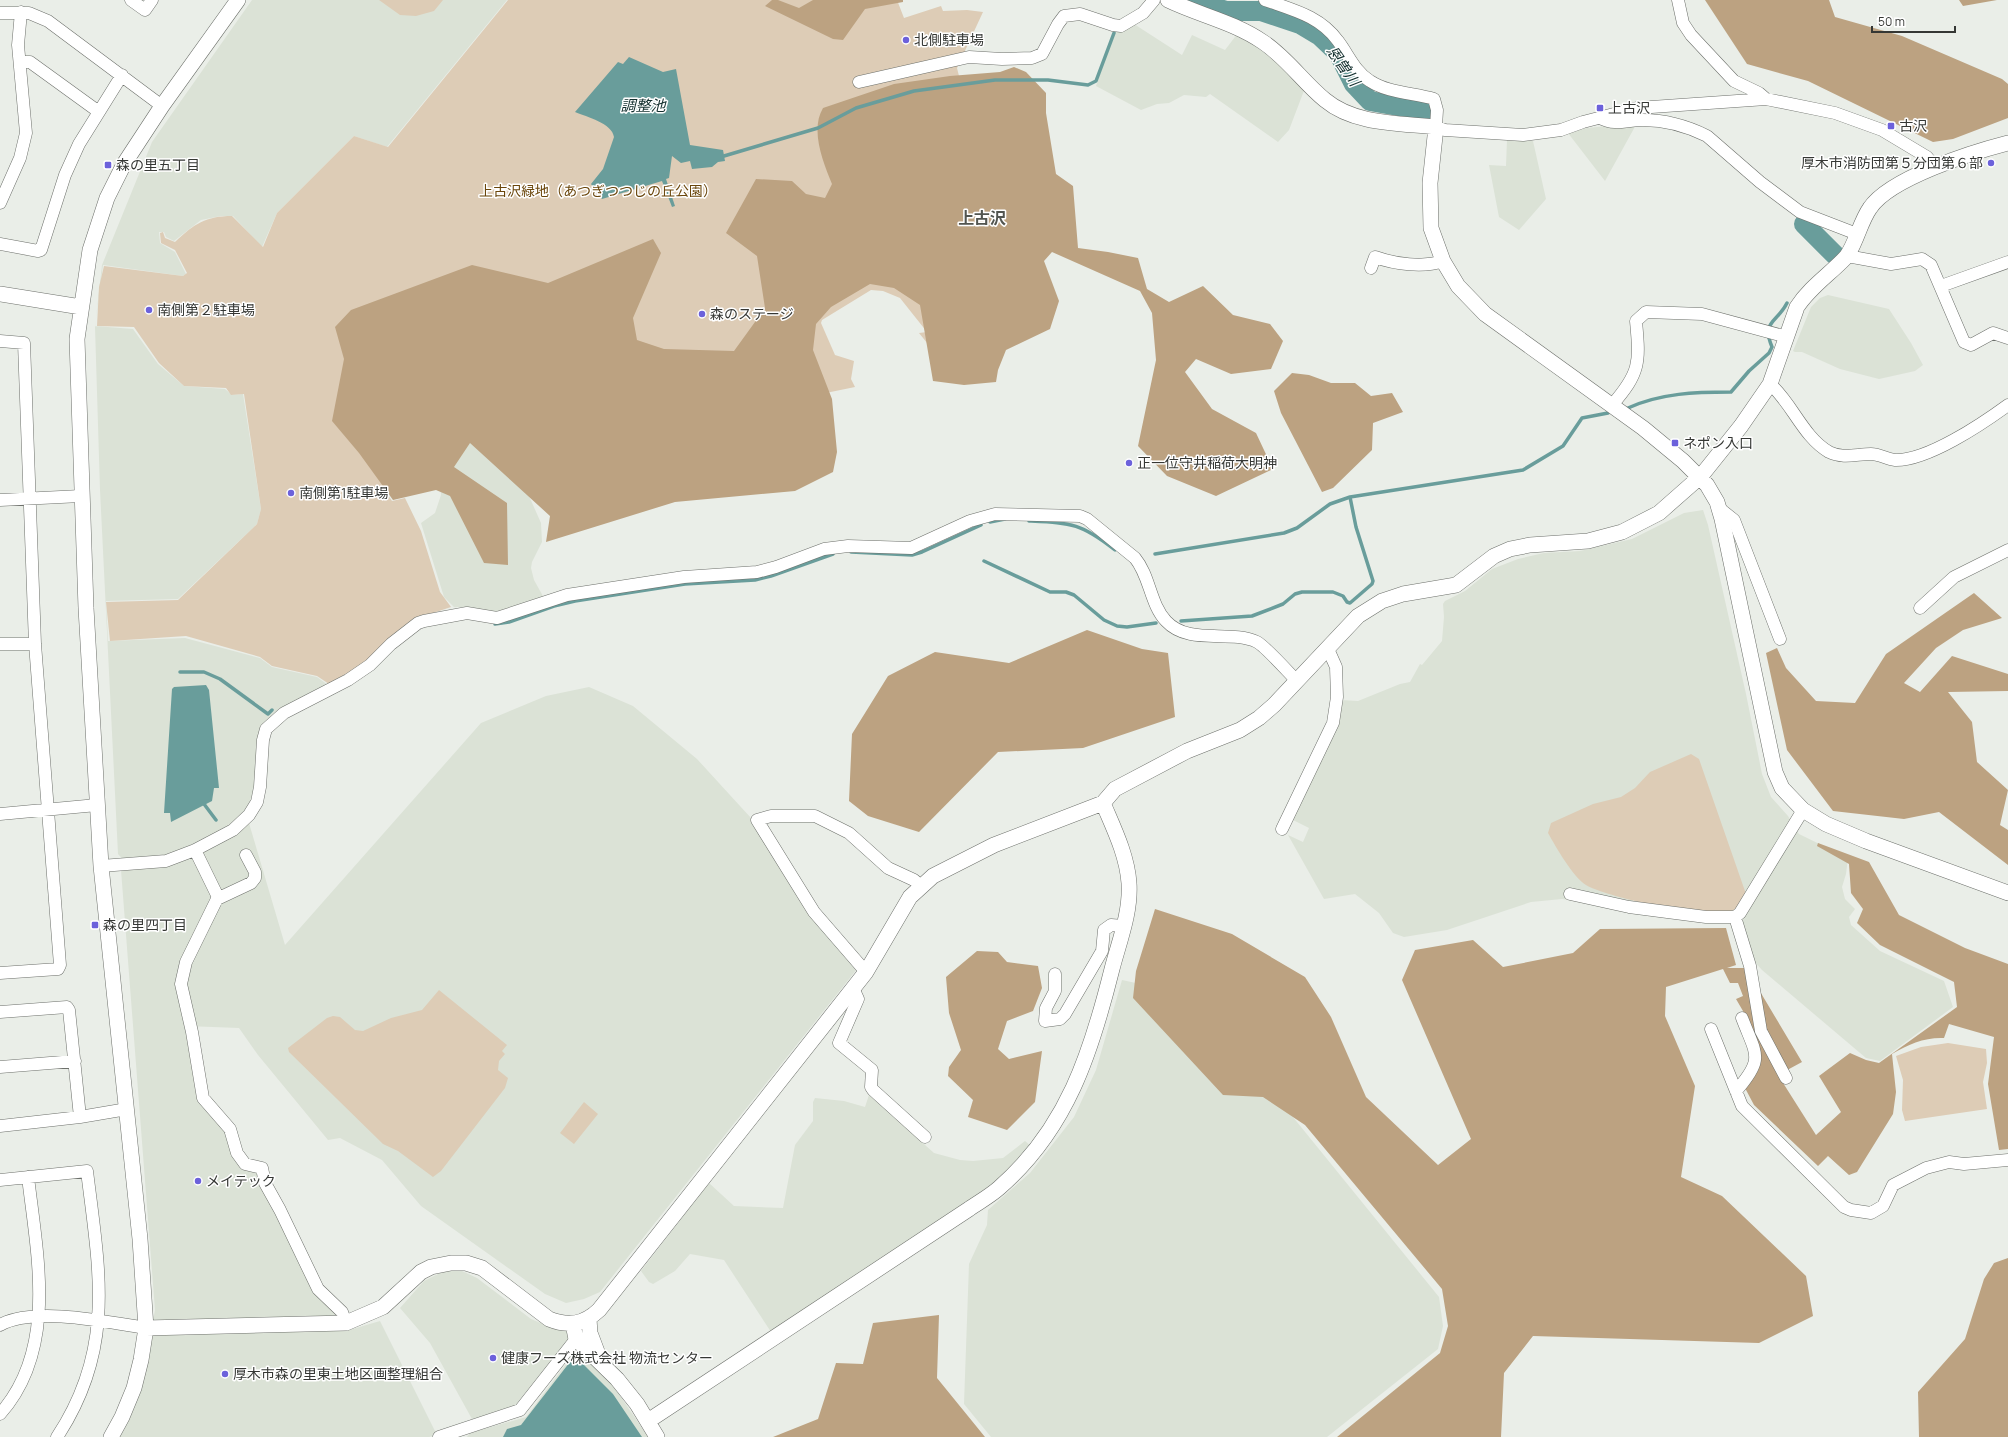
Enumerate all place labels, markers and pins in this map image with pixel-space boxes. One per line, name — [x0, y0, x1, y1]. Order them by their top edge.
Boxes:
place label: 北側駐車場 — [914, 30, 984, 49]
marker: 北側駐車場 — [901, 35, 911, 45]
place label: 上古沢 — [1608, 98, 1650, 117]
marker: 上古沢 — [1595, 103, 1605, 113]
place label: 古沢 — [1899, 116, 1927, 135]
marker: 古沢 — [1886, 121, 1896, 131]
place label: 厚木市消防団第５分団第６部 — [1801, 153, 1983, 172]
place label: 森の里五丁目 — [116, 155, 200, 174]
marker: 厚木市消防団第５分団第６部 — [1986, 158, 1996, 168]
marker: 森の里五丁目 — [103, 160, 113, 170]
place label: 南側第２駐車場 — [157, 300, 255, 319]
place label: 森のステージ — [710, 304, 794, 323]
marker: 南側第２駐車場 — [144, 305, 154, 315]
marker: 森のステージ — [697, 309, 707, 319]
place label: ネポン入口 — [1683, 433, 1753, 452]
marker: ネポン入口 — [1670, 438, 1680, 448]
place label: 正一位守井稲荷大明神 — [1137, 453, 1277, 472]
marker: 正一位守井稲荷大明神 — [1124, 458, 1134, 468]
place label: 南側第1駐車場 — [299, 483, 388, 502]
marker: 南側第1駐車場 — [286, 488, 296, 498]
place label: 森の里四丁目 — [103, 915, 187, 934]
marker: 森の里四丁目 — [90, 920, 100, 930]
place label: メイテック — [206, 1171, 276, 1190]
marker: メイテック — [193, 1176, 203, 1186]
place label: 健康フーズ株式会社 物流センター — [501, 1348, 713, 1367]
marker: 健康フーズ株式会社 物流センター — [488, 1353, 498, 1363]
place label: 厚木市森の里東土地区画整理組合 — [233, 1364, 443, 1383]
marker: 厚木市森の里東土地区画整理組合 — [220, 1369, 230, 1379]

